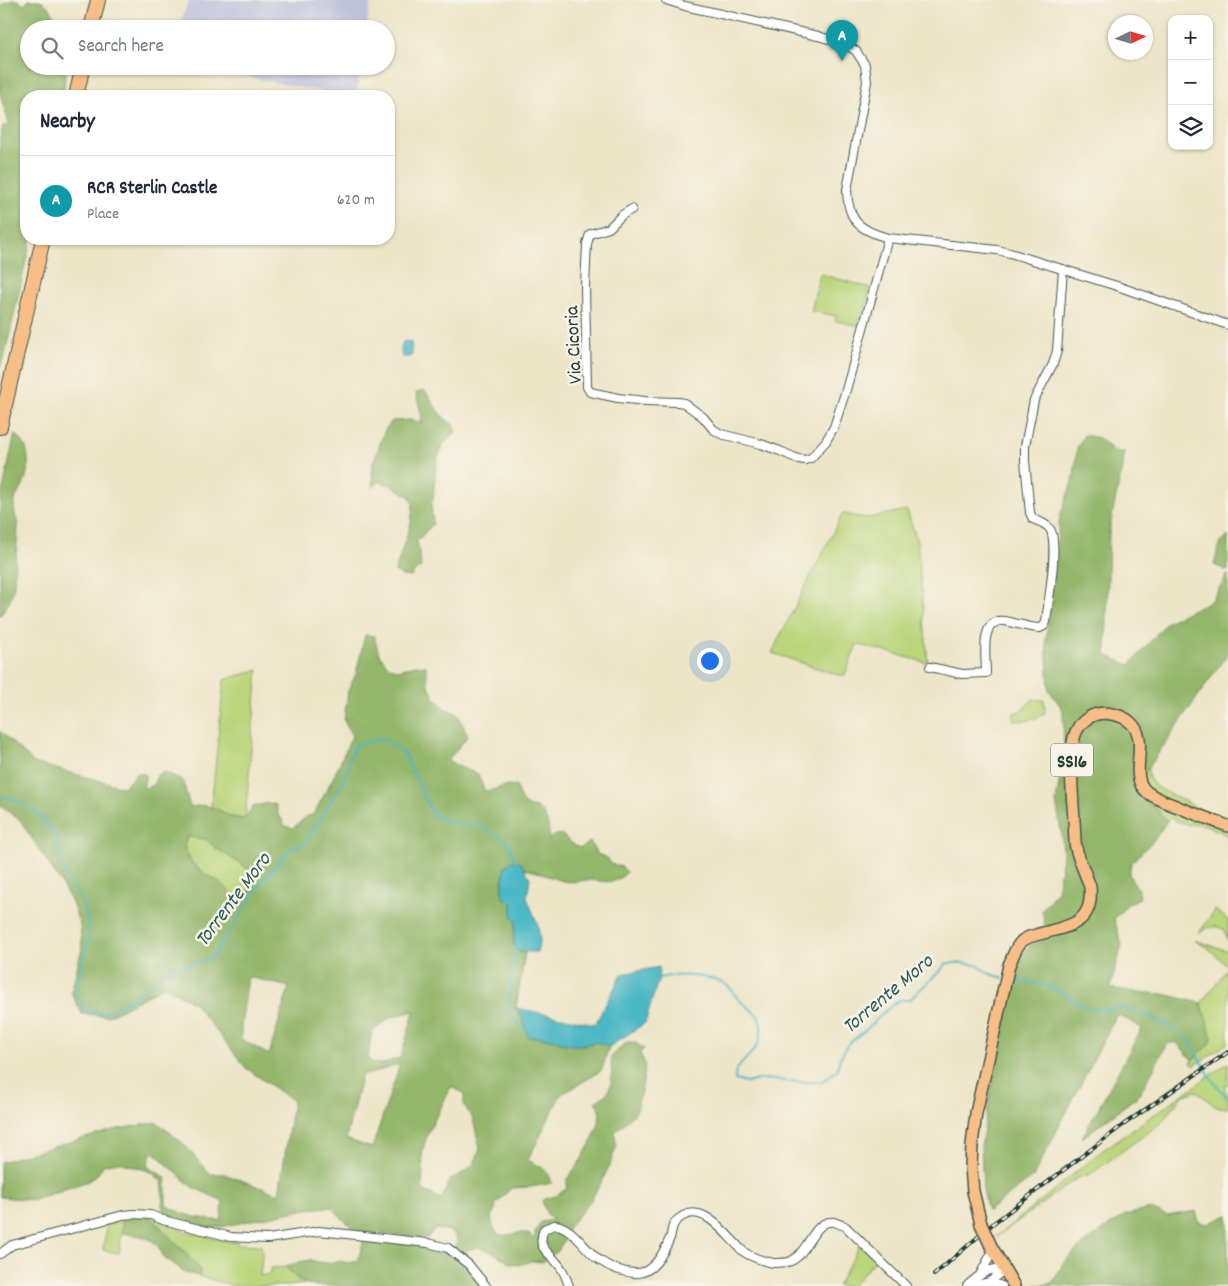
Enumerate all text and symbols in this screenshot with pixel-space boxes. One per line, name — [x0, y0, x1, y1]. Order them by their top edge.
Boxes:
north arrow — [1108, 15, 1153, 60]
map controls — [1168, 15, 1213, 150]
button: + — [1168, 15, 1213, 60]
search box — [20, 20, 395, 75]
pin: A — [826, 20, 858, 61]
icon: search — [38, 34, 66, 62]
text: Search here — [78, 34, 164, 61]
button: − — [1168, 60, 1213, 105]
button: layers — [1168, 105, 1213, 150]
text: Nearby — [40, 108, 95, 138]
text: RCR Sterlin Castle — [87, 176, 217, 203]
text: A — [52, 189, 60, 212]
text: 620 m — [337, 189, 375, 212]
text: Place — [87, 203, 119, 226]
street label: Via Cicoria — [559, 304, 591, 385]
your location — [697, 648, 723, 674]
road number: SS16 — [1051, 744, 1093, 776]
water label: Torrente Moro — [189, 846, 281, 954]
water label: Torrente Moro — [837, 947, 942, 1042]

